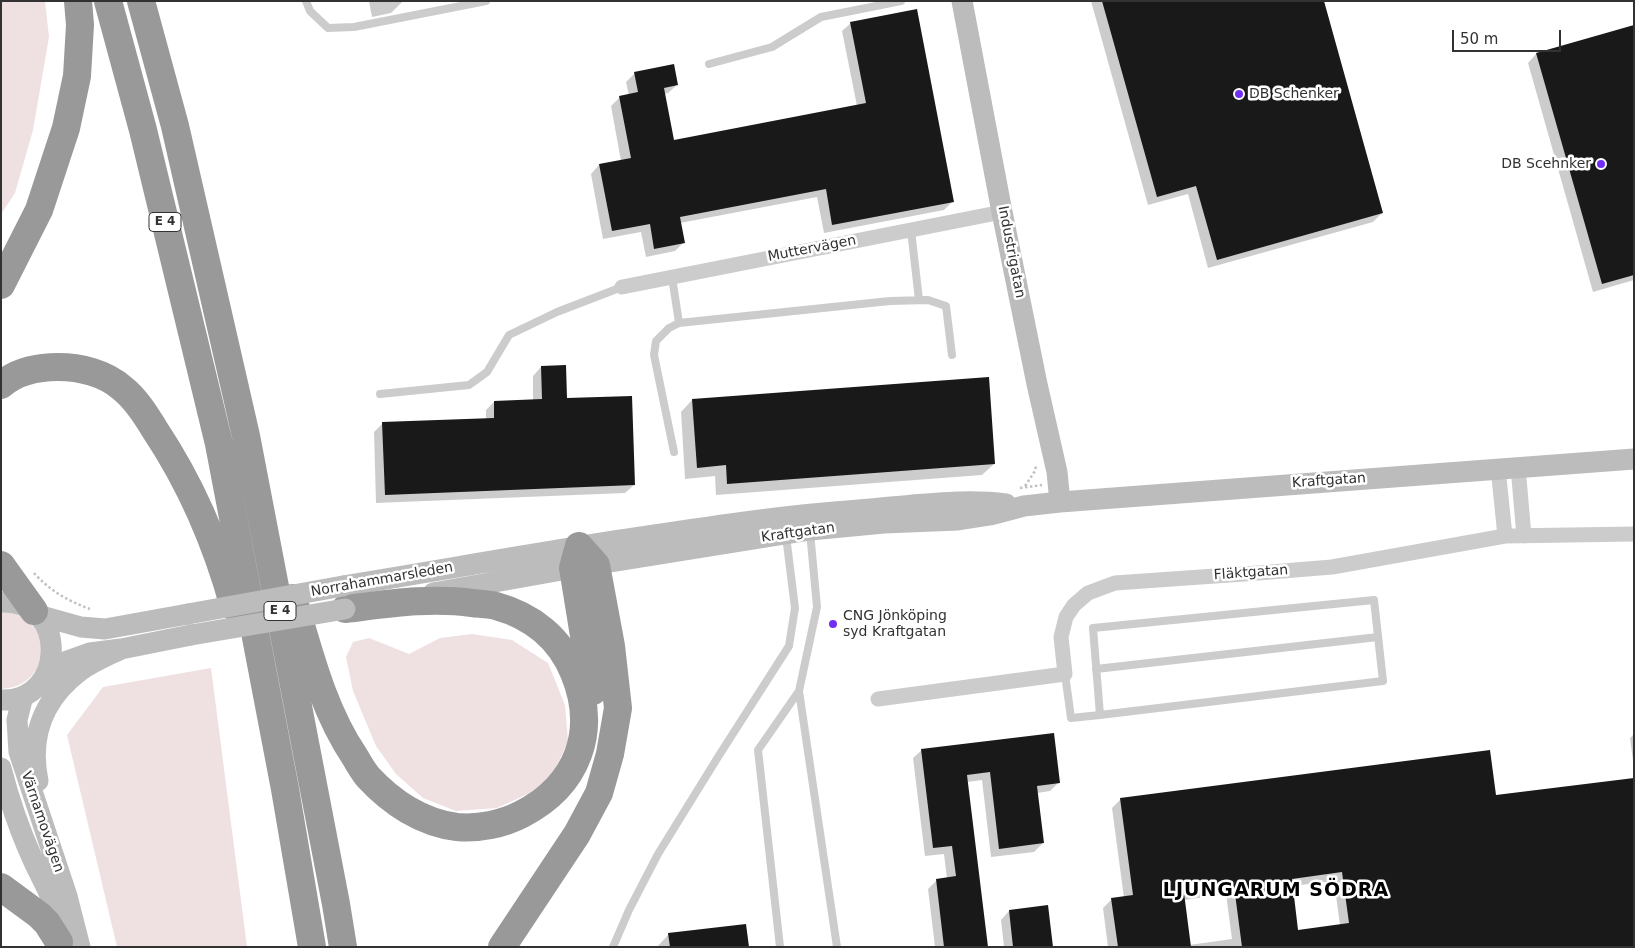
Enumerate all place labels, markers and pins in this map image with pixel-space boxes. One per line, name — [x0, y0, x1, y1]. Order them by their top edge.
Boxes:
place label: DB Schenker — [1249, 86, 1339, 102]
marker: DB Schenker — [1233, 88, 1245, 100]
place label: DB Scehnker — [1501, 156, 1591, 172]
marker: DB Scehnker — [1595, 158, 1607, 170]
place label: CNG Jönköping syd Kraftgatan — [843, 608, 947, 640]
marker: CNG Jönköping syd Kraftgatan — [827, 618, 839, 630]

